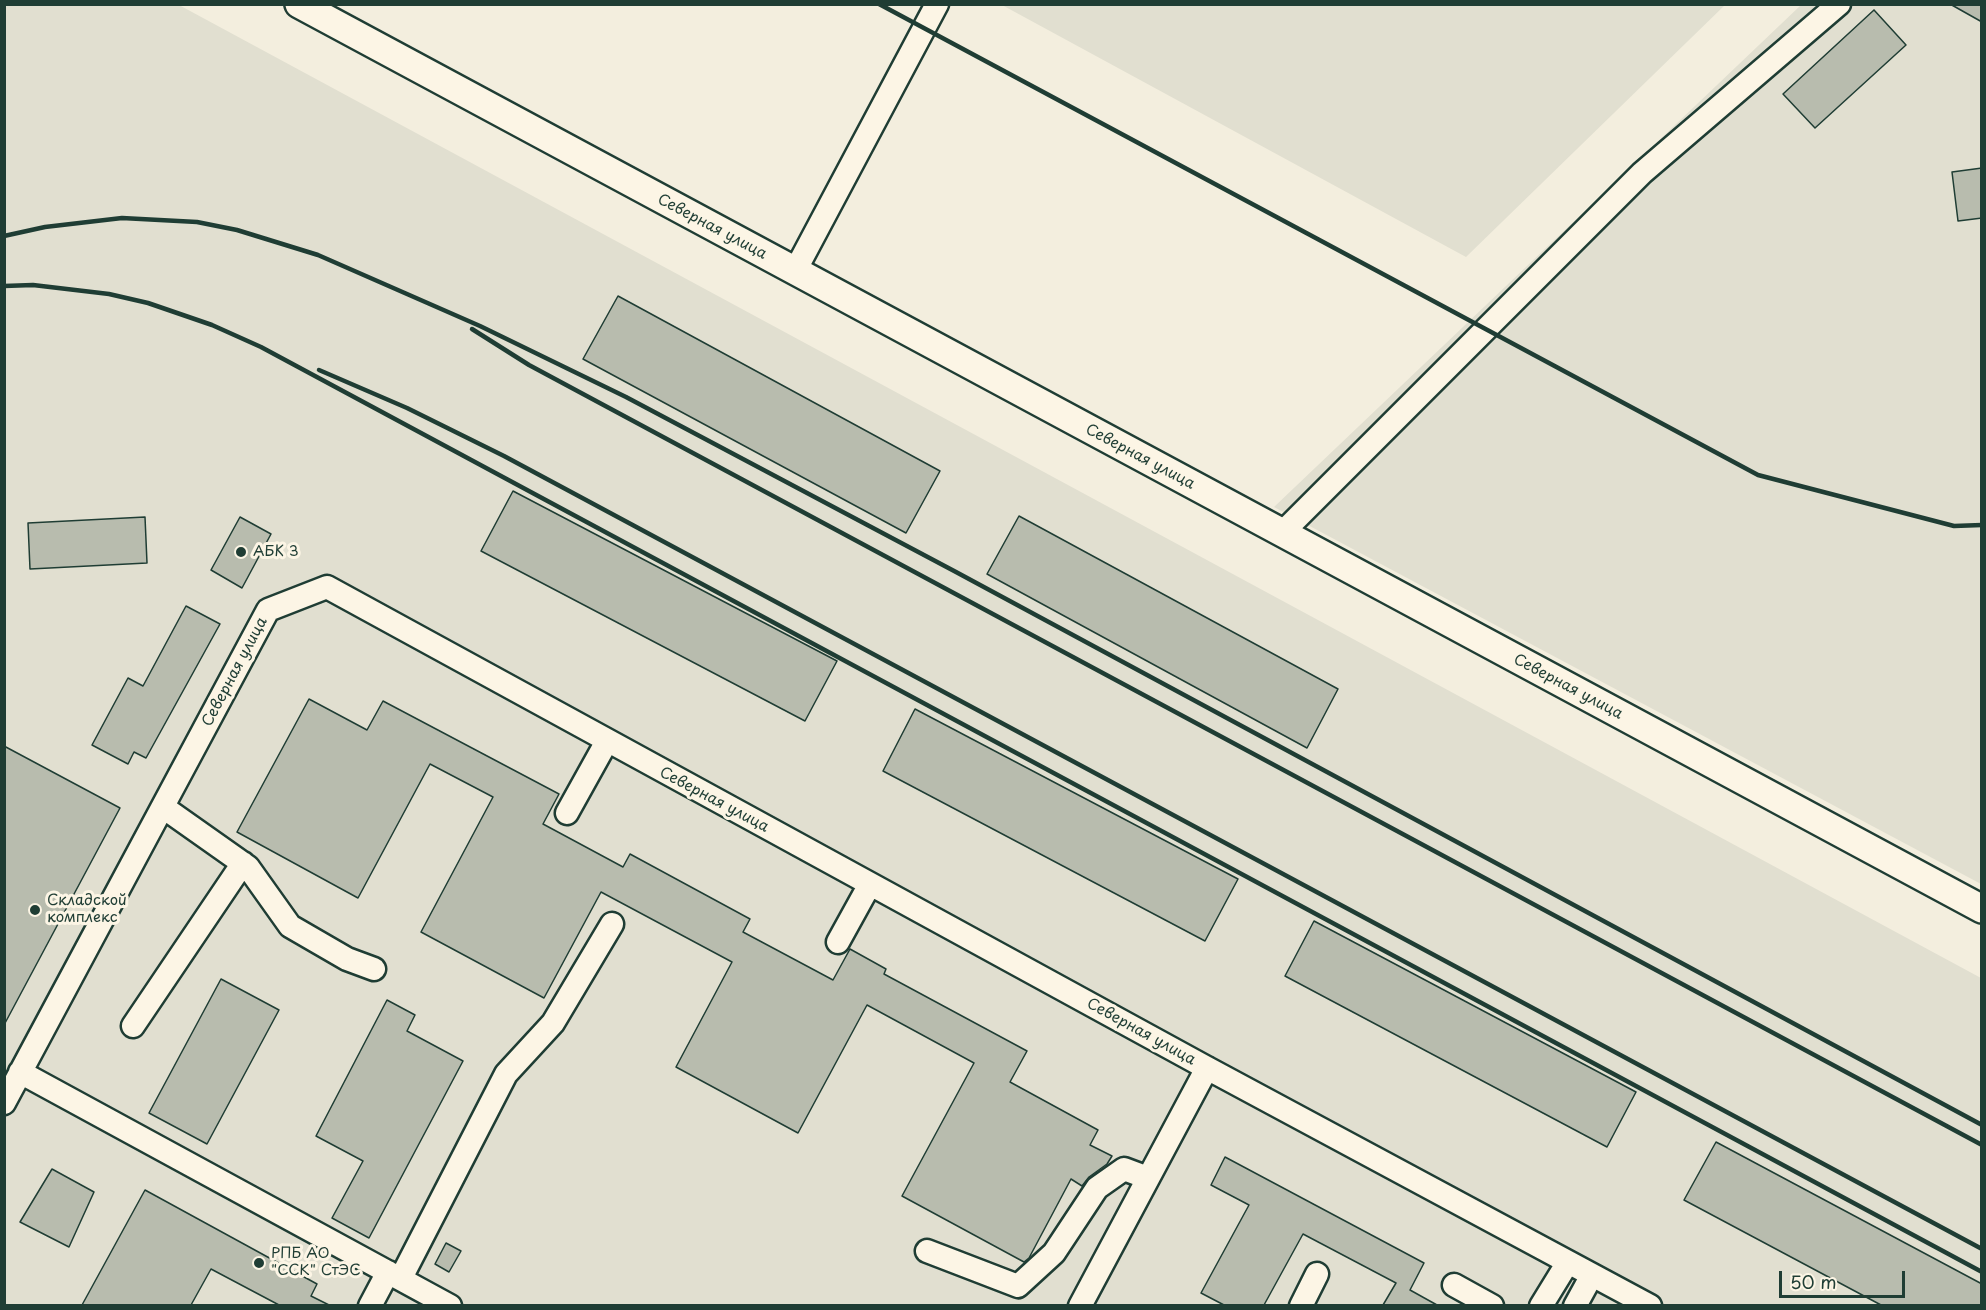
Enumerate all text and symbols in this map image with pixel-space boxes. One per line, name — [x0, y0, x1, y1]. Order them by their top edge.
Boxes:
street label: Северная улица — [654, 191, 770, 263]
street label: Северная улица — [1082, 421, 1198, 493]
place label: АБК 3 — [253, 543, 299, 561]
marker: АБК 3 — [234, 545, 248, 559]
street label: Северная улица — [199, 614, 271, 730]
street label: Северная улица — [1510, 651, 1626, 723]
street label: Северная улица — [656, 764, 772, 836]
place label: Складской комплекс — [47, 892, 127, 927]
marker: Складской комплекс — [28, 903, 42, 917]
street label: Северная улица — [1084, 995, 1198, 1069]
place label: РПБ АО "ССК" СтЭС — [271, 1245, 361, 1280]
marker: РПБ АО "ССК" СтЭС — [252, 1256, 266, 1270]
scale bar — [1782, 1259, 1908, 1297]
text: 50 m — [1790, 1268, 1837, 1295]

